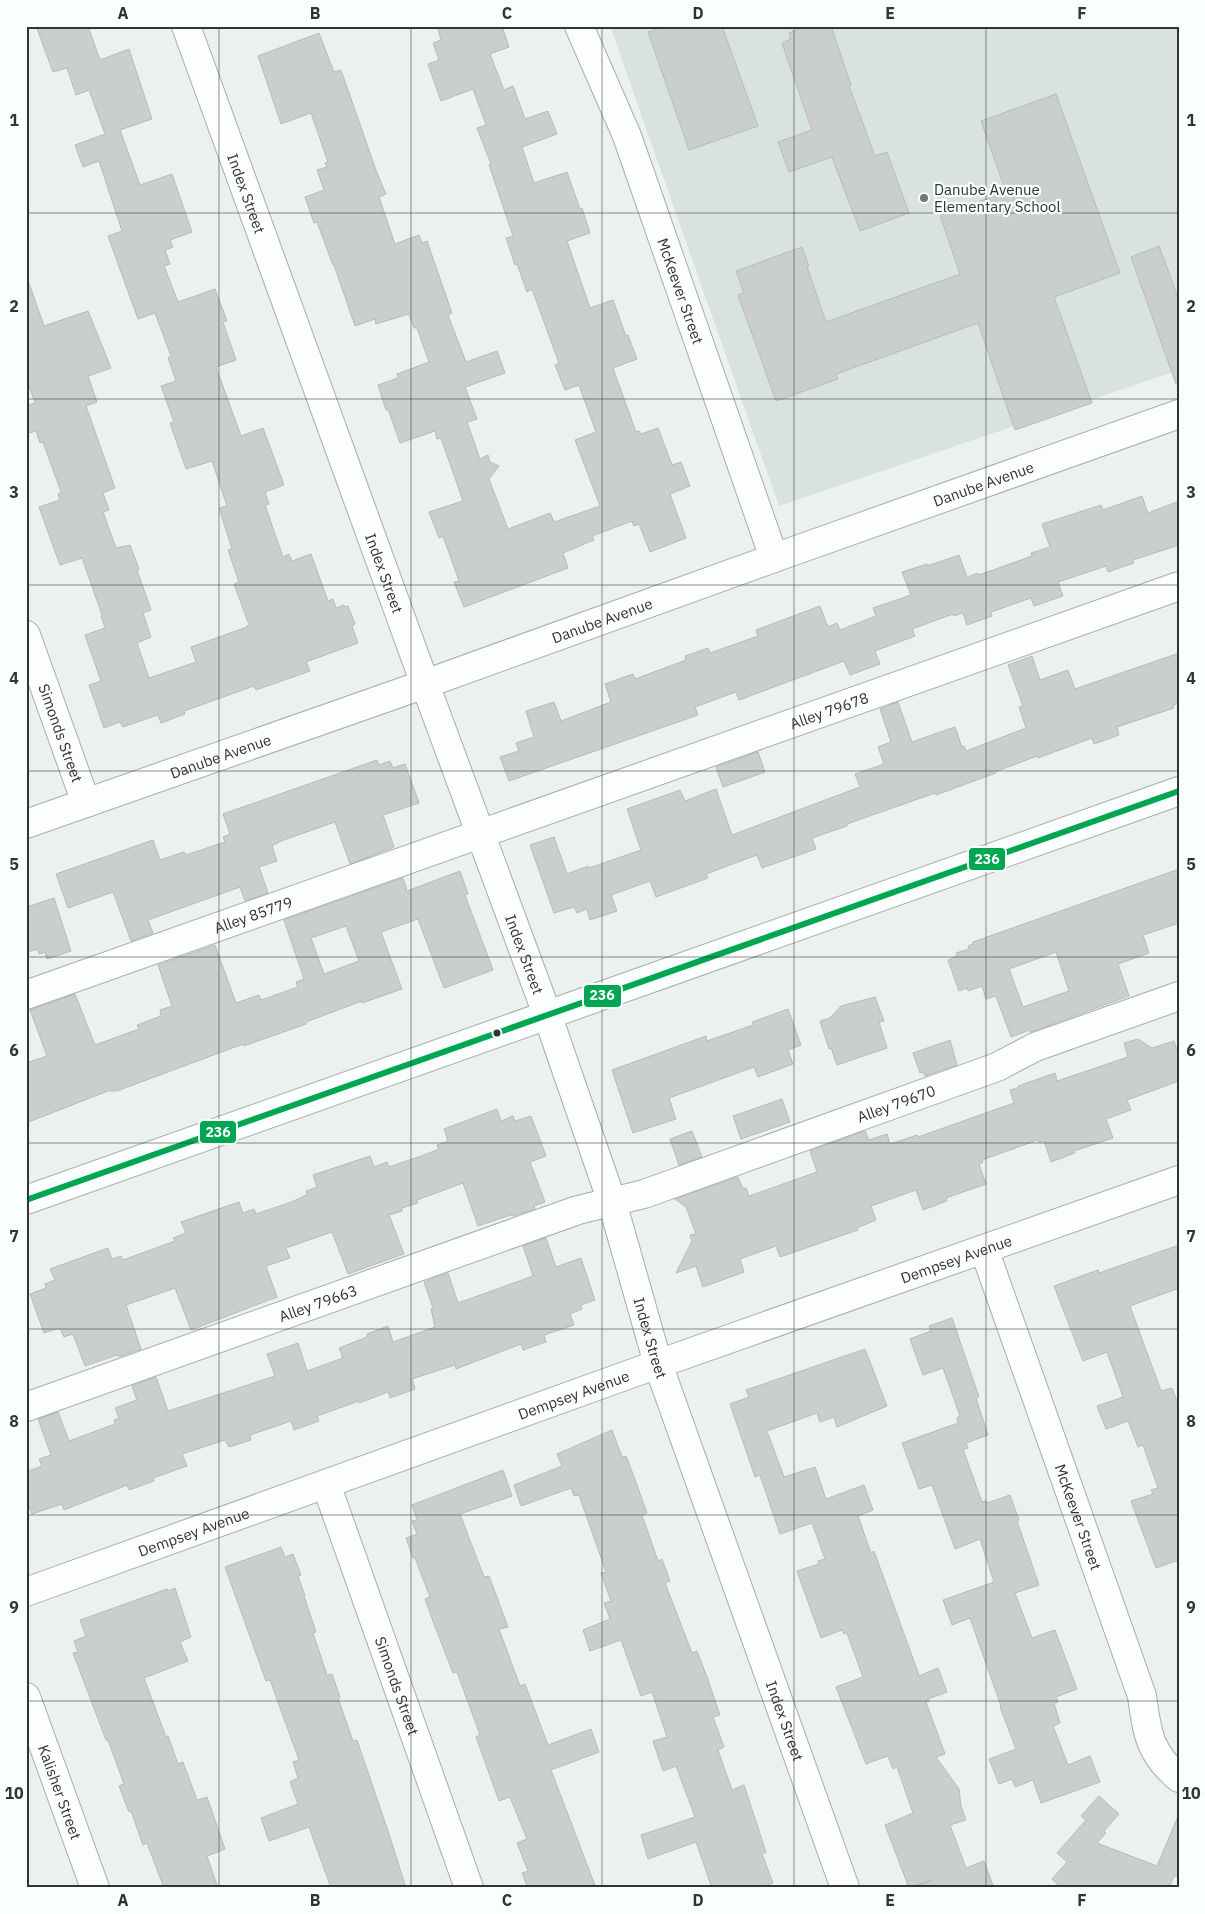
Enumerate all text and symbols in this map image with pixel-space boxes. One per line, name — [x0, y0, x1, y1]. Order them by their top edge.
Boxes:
text: A — [118, 3, 129, 23]
text: B — [310, 3, 321, 23]
text: C — [502, 3, 512, 23]
text: D — [692, 3, 704, 23]
text: E — [885, 3, 895, 23]
text: F — [1077, 3, 1087, 23]
text: 1 — [9, 110, 19, 130]
text: 1 — [1186, 110, 1196, 130]
street label: Index Street — [224, 151, 270, 236]
place label: Danube Avenue Elementary School — [934, 180, 1061, 216]
marker: Danube Avenue Elementary School — [918, 192, 930, 204]
street label: McKeever Street — [654, 235, 708, 346]
text: 2 — [9, 296, 19, 316]
text: 2 — [1186, 296, 1196, 316]
street label: Danube Avenue — [930, 457, 1036, 510]
text: 3 — [9, 482, 19, 502]
text: 3 — [1186, 482, 1196, 502]
street label: Index Street — [361, 530, 408, 616]
street label: Danube Avenue — [549, 593, 655, 647]
text: 4 — [9, 668, 19, 688]
text: 4 — [1186, 668, 1196, 688]
street label: Simonds Street — [35, 681, 87, 785]
street label: Alley 79678 — [787, 687, 871, 733]
street label: Danube Avenue — [167, 729, 273, 782]
line badge: 236 — [968, 847, 1006, 871]
text: 236 — [974, 850, 1000, 868]
text: 5 — [9, 854, 19, 874]
text: 5 — [1186, 854, 1196, 874]
street label: Alley 85779 — [211, 892, 295, 937]
street label: Index Street — [501, 912, 548, 997]
line badge: 236 — [583, 984, 622, 1008]
text: 236 — [589, 986, 615, 1004]
unlabelled marker — [492, 1028, 502, 1038]
text: 6 — [9, 1040, 19, 1060]
text: 6 — [1186, 1040, 1196, 1060]
street label: Alley 79670 — [854, 1080, 938, 1126]
line badge: 236 — [199, 1120, 237, 1144]
text: 236 — [205, 1123, 231, 1141]
text: 7 — [9, 1226, 19, 1246]
text: 7 — [1186, 1226, 1196, 1246]
street label: Dempsey Avenue — [898, 1230, 1014, 1287]
street label: Alley 79663 — [276, 1280, 360, 1326]
street label: Index Street — [630, 1295, 672, 1381]
street label: Dempsey Avenue — [515, 1366, 632, 1423]
text: 8 — [9, 1411, 19, 1431]
text: 8 — [1186, 1411, 1196, 1431]
street label: McKeever Street — [1051, 1461, 1106, 1572]
street label: Dempsey Avenue — [135, 1503, 252, 1560]
text: 9 — [9, 1597, 19, 1617]
text: 9 — [1186, 1597, 1196, 1617]
street label: Simonds Street — [371, 1634, 424, 1738]
street label: Index Street — [762, 1678, 808, 1763]
street label: Kalisher Street — [34, 1742, 86, 1842]
text: 10 — [4, 1783, 24, 1803]
text: 10 — [1181, 1783, 1201, 1803]
text: A — [118, 1890, 129, 1910]
text: B — [310, 1890, 321, 1910]
text: C — [502, 1890, 512, 1910]
text: D — [692, 1890, 704, 1910]
text: E — [885, 1890, 895, 1910]
text: F — [1077, 1890, 1087, 1910]

